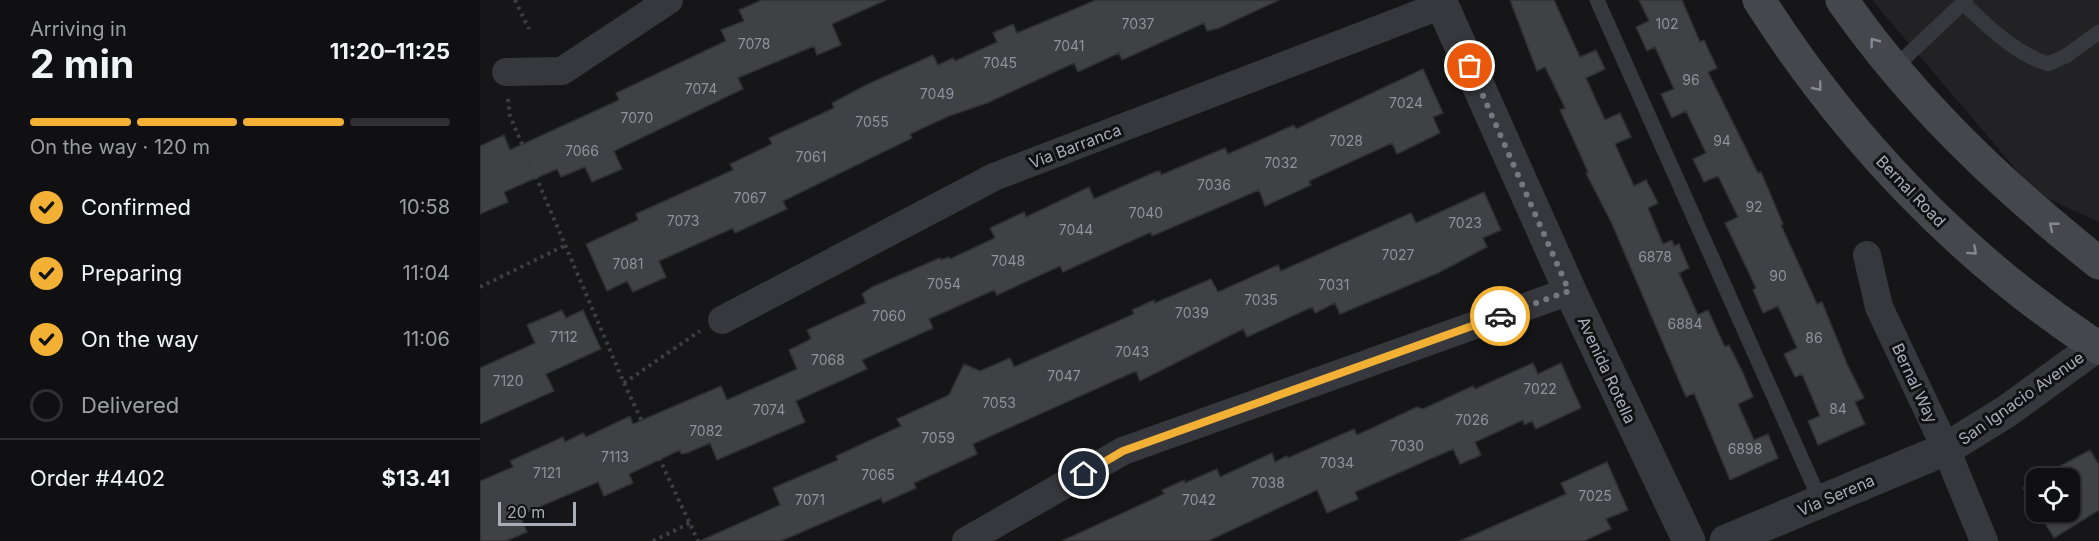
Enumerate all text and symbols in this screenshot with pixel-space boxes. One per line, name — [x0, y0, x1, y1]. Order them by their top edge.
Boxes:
house number: 7037 — [1121, 15, 1155, 32]
house number: 102 — [1655, 15, 1679, 32]
text: Arriving in — [30, 17, 127, 41]
house number: 7078 — [738, 35, 770, 52]
house number: 7041 — [1053, 37, 1085, 54]
text: 11:20–11:25 — [330, 38, 450, 64]
one-way arrow — [1870, 38, 1881, 49]
text: 2 min — [30, 40, 134, 87]
pin — [1444, 40, 1495, 91]
icon: bag — [1453, 49, 1486, 82]
house number: 7045 — [983, 54, 1017, 71]
house number: 96 — [1682, 71, 1700, 88]
house number: 7074 — [685, 80, 717, 97]
one-way arrow — [1810, 80, 1821, 91]
house number: 7049 — [920, 85, 954, 102]
house number: 7024 — [1389, 94, 1423, 111]
house number: 7070 — [621, 109, 653, 126]
house number: 7055 — [855, 113, 889, 130]
street label: Via Barranca — [1026, 119, 1124, 173]
house number: 7028 — [1329, 132, 1363, 149]
house number: 94 — [1713, 132, 1731, 149]
text: On the way · 120 m — [30, 135, 210, 159]
house number: 7066 — [565, 142, 599, 159]
house number: 7061 — [796, 148, 826, 165]
street label: Bernal Road — [1872, 151, 1950, 231]
house number: 7032 — [1264, 154, 1298, 171]
house number: 7036 — [1197, 176, 1231, 193]
house number: 7067 — [733, 189, 767, 206]
icon: check — [30, 191, 63, 224]
text: Confirmed — [81, 194, 191, 220]
text: 10:58 — [399, 195, 450, 219]
house number: 92 — [1745, 198, 1763, 215]
house number: 7040 — [1129, 204, 1163, 221]
house number: 7073 — [667, 212, 699, 229]
house number: 7023 — [1448, 214, 1482, 231]
house number: 7044 — [1059, 221, 1093, 238]
one-way arrow — [2049, 223, 2060, 234]
one-way arrow — [1966, 244, 1977, 255]
house number: 7027 — [1382, 246, 1415, 263]
house number: 6878 — [1638, 248, 1672, 265]
house number: 7048 — [991, 252, 1025, 269]
house number: 7081 — [613, 255, 643, 272]
icon: check — [30, 257, 63, 290]
text: Preparing — [81, 260, 182, 286]
text: 11:04 — [402, 261, 450, 285]
house number: 90 — [1769, 267, 1787, 284]
house number: 7054 — [927, 275, 961, 292]
house number: 7031 — [1319, 276, 1349, 293]
courier — [1470, 286, 1530, 346]
house number: 7035 — [1244, 291, 1278, 308]
icon: car — [1484, 300, 1517, 333]
house number: 7039 — [1175, 304, 1209, 321]
house number: 7060 — [872, 307, 906, 324]
street label: Avenida Rotella — [1574, 313, 1640, 427]
house number: 6884 — [1667, 315, 1703, 332]
icon: check — [30, 323, 63, 356]
text: On the way — [81, 326, 199, 352]
text: 11:06 — [403, 327, 450, 351]
house number: 7112 — [550, 328, 578, 345]
house number: 86 — [1805, 329, 1823, 346]
street label: Bernal Way — [1888, 340, 1942, 426]
house number: 7043 — [1115, 343, 1149, 360]
street label: San Ignacio Avenue — [1954, 347, 2088, 449]
house number: 7068 — [811, 351, 845, 368]
house number: 7047 — [1047, 367, 1081, 384]
house number: 7120 — [493, 372, 524, 389]
house number: 7022 — [1523, 380, 1557, 397]
text: Delivered — [81, 392, 179, 418]
house number: 7053 — [982, 394, 1016, 411]
house number: 84 — [1829, 400, 1847, 417]
house number: 7074 — [753, 401, 785, 418]
house number: 7026 — [1455, 411, 1489, 428]
house number: 7082 — [689, 422, 723, 439]
house number: 7059 — [921, 429, 955, 446]
house number: 7030 — [1390, 437, 1424, 454]
house number: 6898 — [1728, 440, 1762, 457]
house number: 7113 — [601, 448, 629, 465]
pin — [1058, 448, 1109, 499]
house number: 7034 — [1320, 454, 1354, 471]
icon: home — [1067, 457, 1100, 490]
house number: 7121 — [533, 464, 561, 481]
text: Order #4402 — [30, 465, 165, 491]
text: $13.41 — [381, 465, 450, 491]
house number: 7065 — [861, 466, 895, 483]
map controls — [2026, 468, 2080, 522]
button: locate — [2026, 468, 2080, 522]
street label: Via Serena — [1795, 470, 1877, 520]
house number: 7038 — [1251, 474, 1285, 491]
house number: 7025 — [1578, 487, 1612, 504]
house number: 7071 — [795, 491, 825, 508]
house number: 7042 — [1182, 491, 1216, 508]
scale bar — [498, 499, 576, 526]
text: 20 m — [507, 502, 545, 522]

